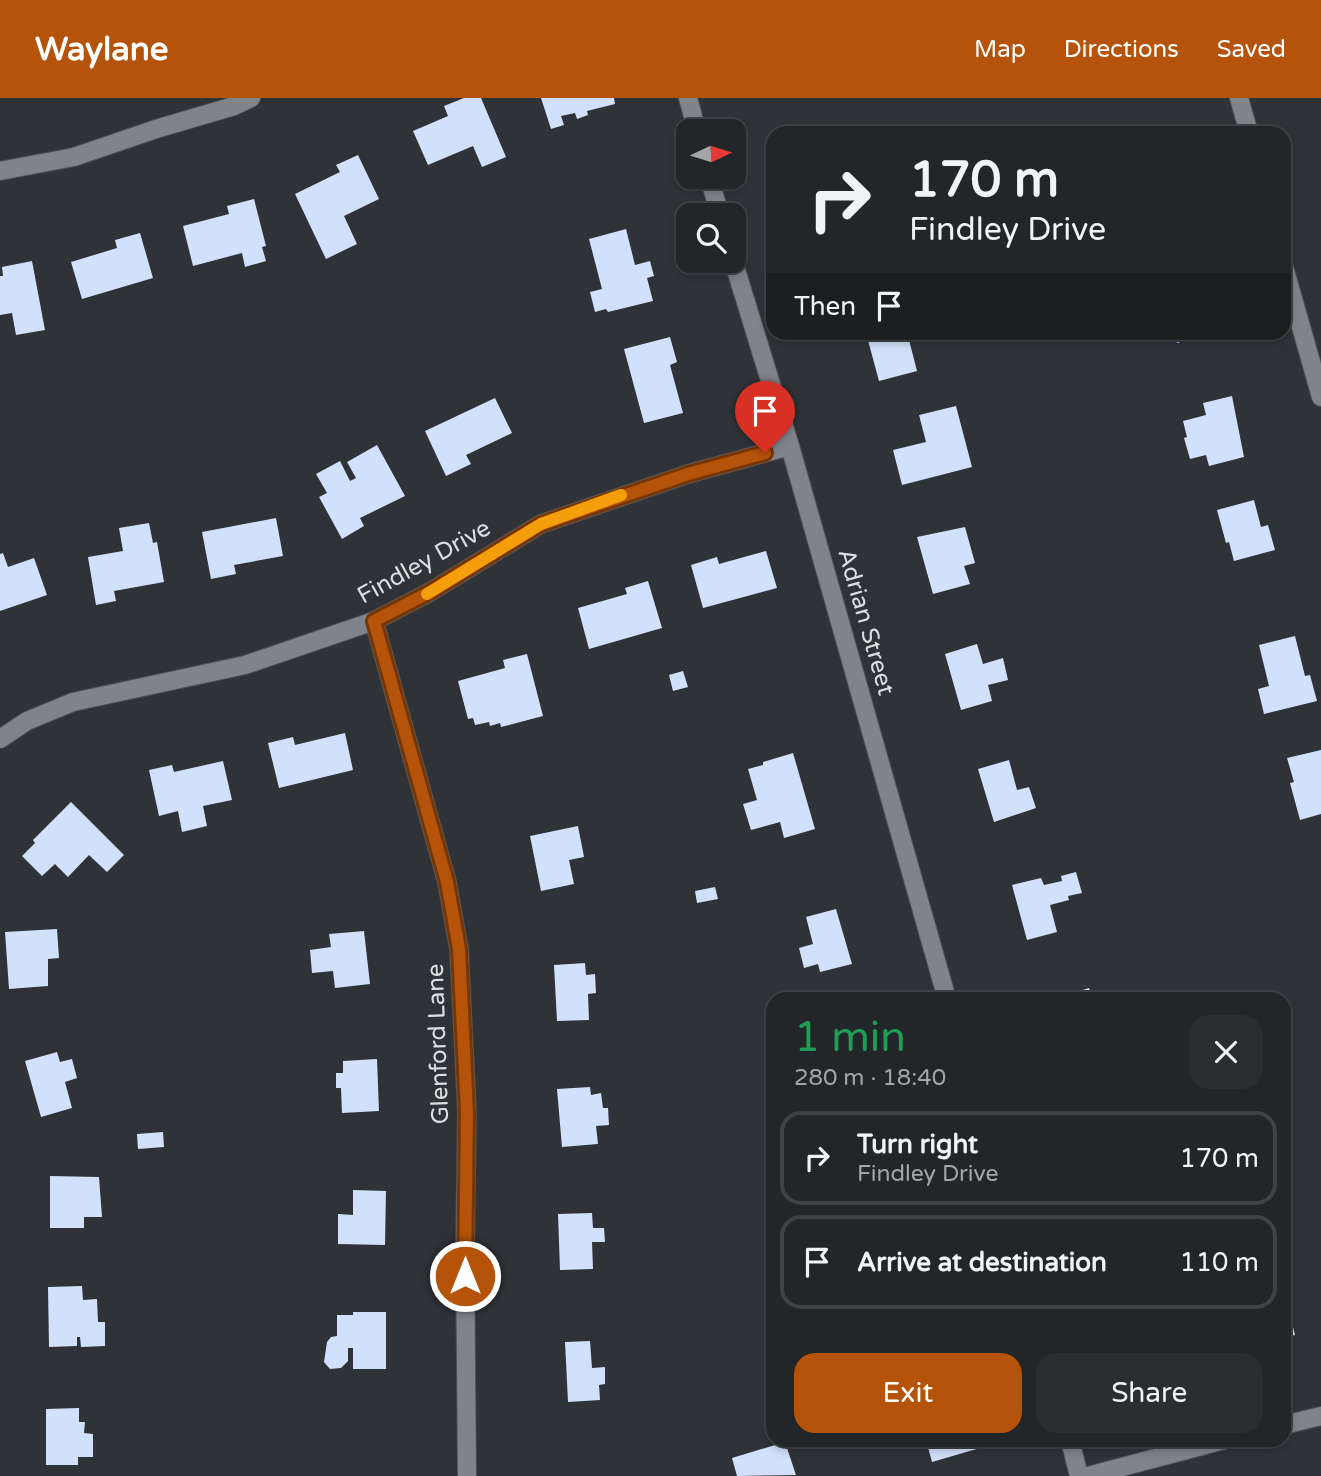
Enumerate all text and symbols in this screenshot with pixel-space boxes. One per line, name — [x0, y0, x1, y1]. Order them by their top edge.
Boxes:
text: Waylane — [35, 30, 169, 69]
text: Map — [974, 35, 1026, 64]
text: Directions — [1064, 35, 1179, 64]
text: Saved — [1217, 35, 1286, 64]
north arrow — [676, 119, 746, 189]
map controls — [676, 119, 746, 273]
text: 170 m — [909, 151, 1059, 210]
icon: right — [794, 154, 885, 245]
button: search — [676, 203, 746, 273]
text: Findley Drive — [909, 211, 1106, 249]
icon: arrive — [870, 287, 908, 325]
text: Then — [794, 291, 856, 322]
pin — [735, 381, 795, 453]
icon: arrive — [746, 392, 784, 430]
street label: Findley Drive — [352, 514, 496, 610]
street label: Adrian Street — [831, 545, 901, 699]
street label: Glenford Lane — [421, 963, 455, 1125]
text: 1 min — [794, 1012, 906, 1063]
button: close — [1189, 1015, 1263, 1089]
text: 280 m · 18:40 — [794, 1064, 946, 1092]
text: Turn right — [857, 1129, 978, 1160]
icon: right — [798, 1139, 836, 1177]
text: 170 m — [1179, 1143, 1259, 1174]
text: Findley Drive — [857, 1160, 999, 1188]
position arrow — [428, 1239, 502, 1313]
icon: arrive — [798, 1243, 836, 1281]
text: Arrive at destination — [857, 1247, 1107, 1278]
text: 110 m — [1179, 1247, 1259, 1278]
button: Exit — [794, 1353, 1022, 1433]
button: Share — [1036, 1353, 1263, 1433]

